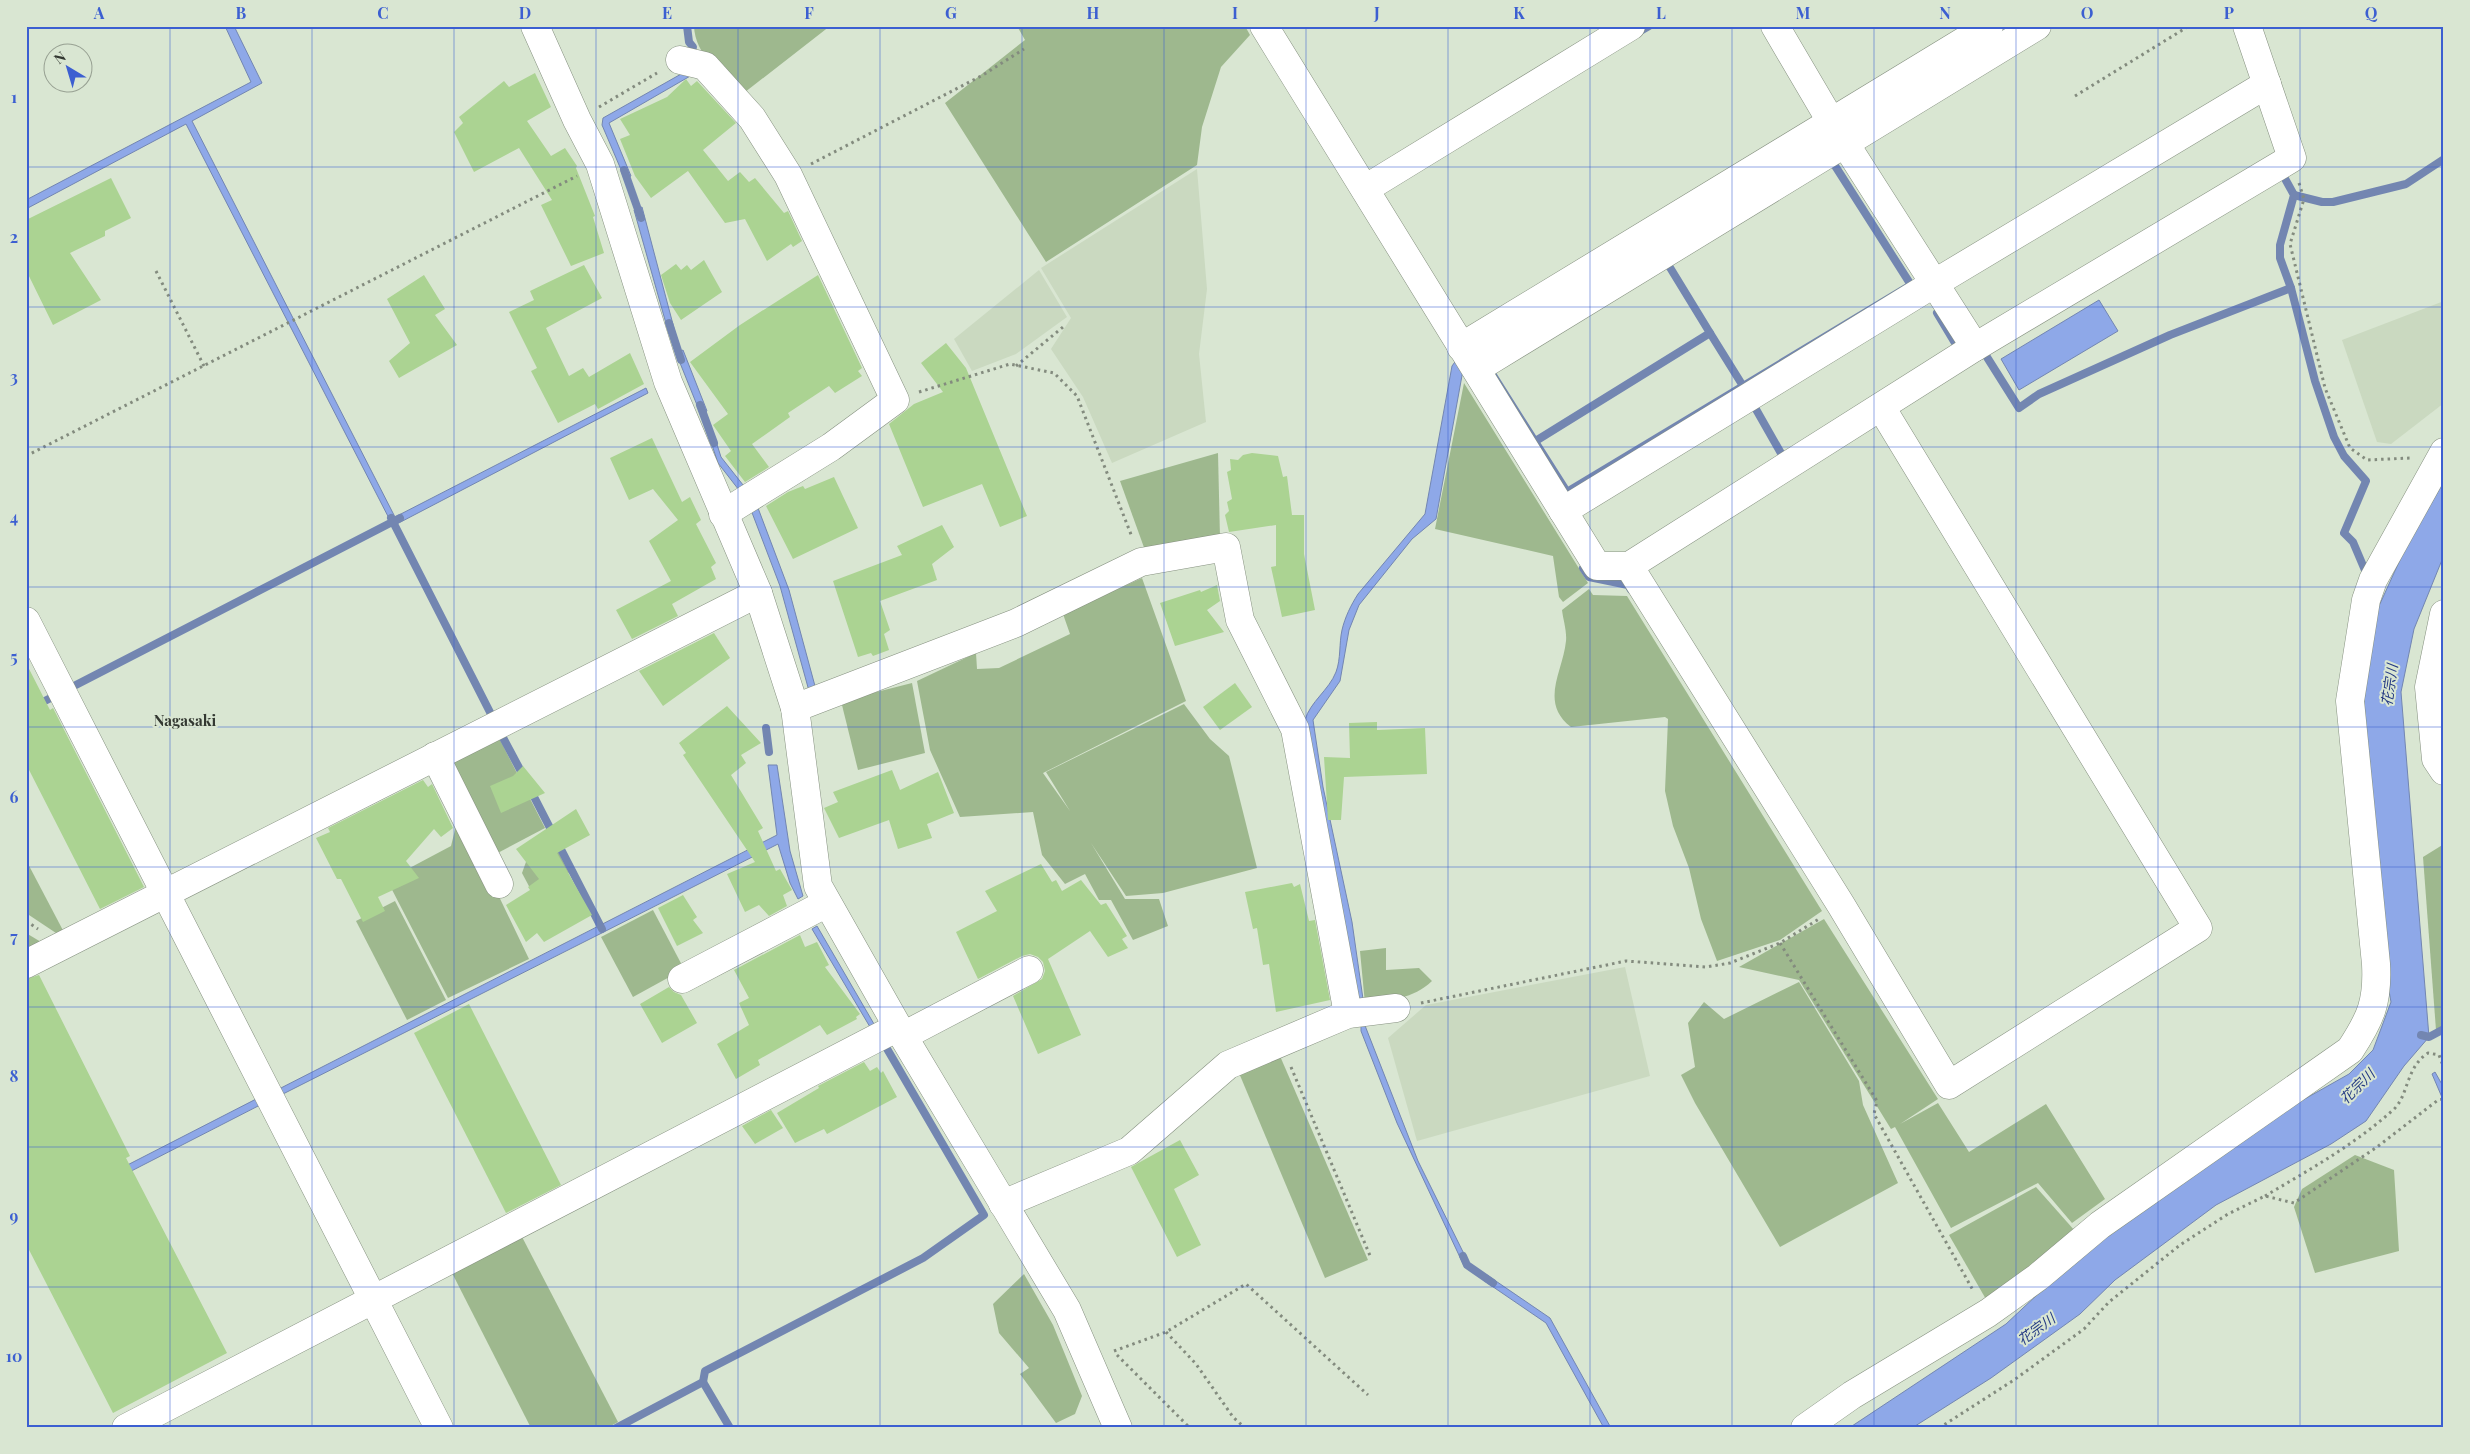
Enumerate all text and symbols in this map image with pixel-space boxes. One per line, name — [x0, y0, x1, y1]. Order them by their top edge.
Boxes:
text: A — [93, 2, 105, 23]
text: B — [236, 2, 247, 23]
text: C — [377, 2, 389, 23]
text: D — [519, 2, 531, 23]
text: E — [662, 2, 672, 23]
text: F — [804, 2, 814, 23]
text: G — [945, 2, 957, 23]
text: H — [1087, 2, 1100, 23]
text: I — [1232, 2, 1238, 23]
text: J — [1373, 2, 1380, 23]
text: K — [1513, 2, 1525, 23]
text: L — [1656, 2, 1666, 23]
text: M — [1796, 2, 1811, 23]
text: N — [1939, 2, 1951, 23]
text: O — [2081, 2, 2093, 23]
text: P — [2224, 2, 2234, 23]
text: Q — [2365, 2, 2378, 23]
north arrow — [42, 42, 92, 92]
text: N — [50, 47, 70, 68]
text: 1 — [11, 86, 17, 107]
text: 2 — [10, 226, 18, 247]
text: 3 — [10, 366, 18, 387]
text: 4 — [10, 506, 18, 527]
text: 5 — [10, 646, 18, 667]
water label: 花宗川 — [2377, 661, 2402, 707]
district label: Nagasaki — [154, 710, 216, 730]
text: 6 — [10, 786, 19, 807]
text: 7 — [10, 926, 18, 947]
water label: 花宗川 — [2335, 1063, 2380, 1108]
text: 8 — [10, 1065, 19, 1086]
text: 9 — [10, 1205, 19, 1226]
water label: 花宗川 — [2013, 1308, 2060, 1349]
text: 10 — [6, 1345, 22, 1366]

